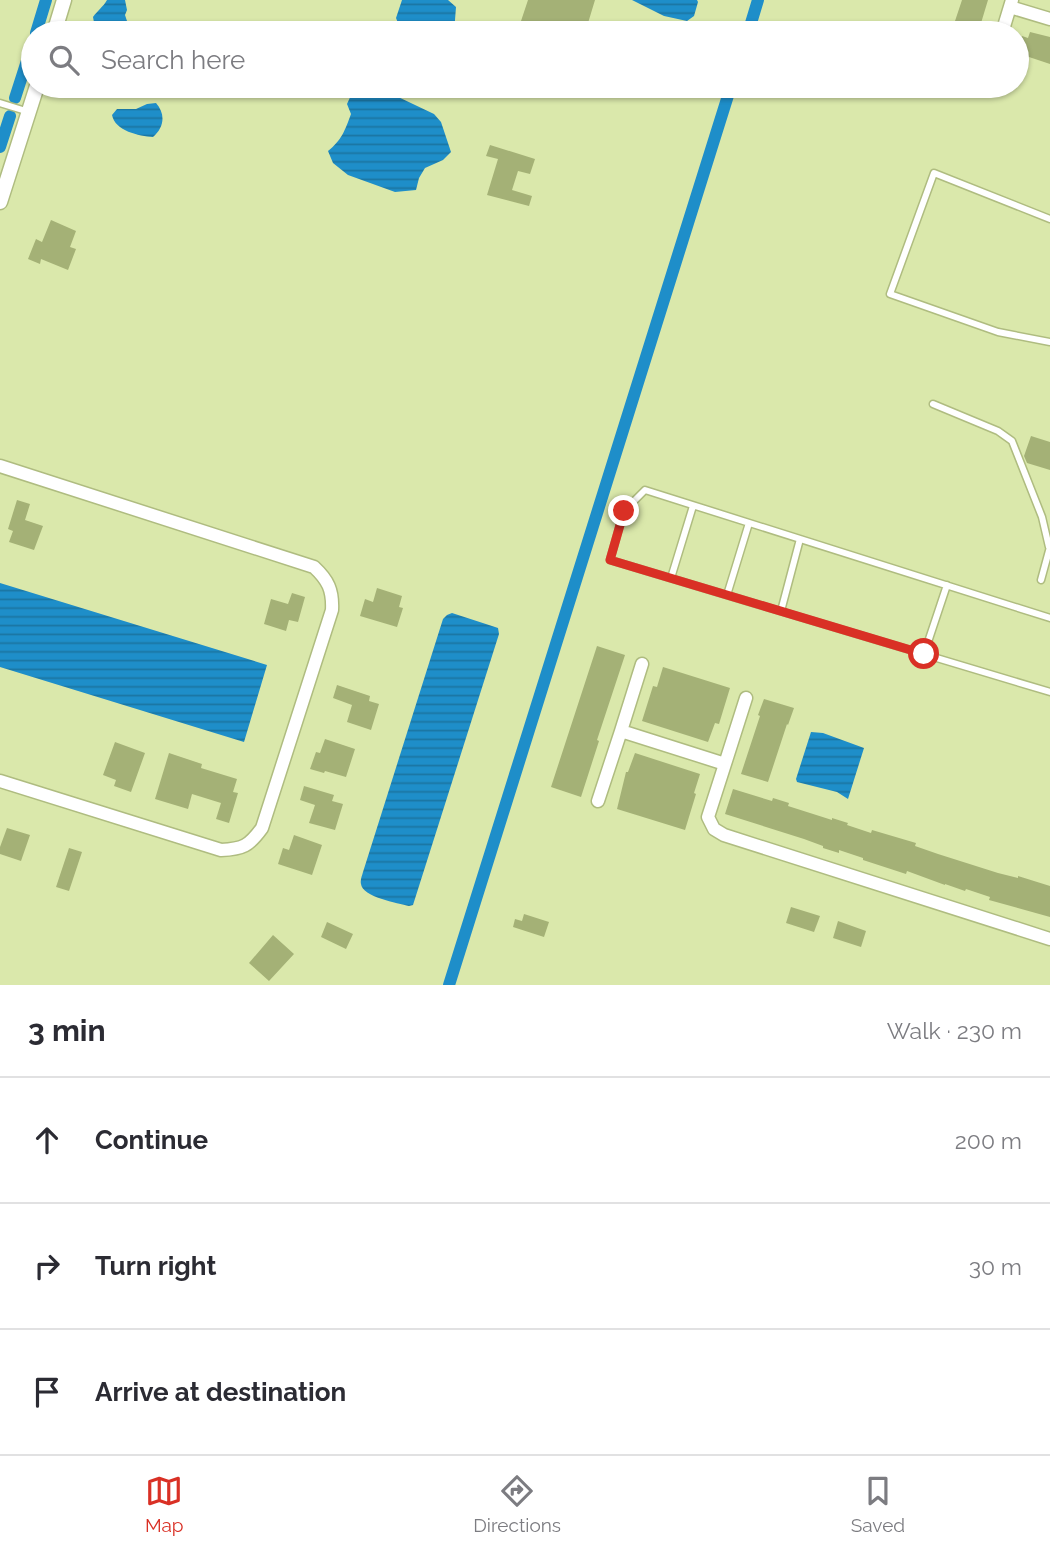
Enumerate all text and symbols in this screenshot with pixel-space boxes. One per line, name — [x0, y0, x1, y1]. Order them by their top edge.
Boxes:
search box — [21, 21, 1029, 98]
icon: search — [45, 41, 83, 79]
text: Search here — [101, 45, 245, 75]
route end — [608, 495, 639, 526]
route start — [908, 638, 939, 669]
text: 3 min — [28, 1013, 106, 1048]
text: Walk · 230 m — [887, 1017, 1022, 1044]
icon: ahead — [28, 1121, 66, 1159]
text: Continue — [95, 1125, 208, 1155]
text: 200 m — [955, 1127, 1022, 1154]
icon: right — [28, 1247, 66, 1285]
text: Turn right — [95, 1251, 216, 1281]
text: 30 m — [969, 1253, 1022, 1280]
icon: arrive — [28, 1373, 66, 1411]
text: Arrive at destination — [95, 1377, 346, 1407]
tab: Map — [145, 1472, 184, 1536]
tab: Directions — [473, 1472, 561, 1536]
tab: Saved — [851, 1472, 905, 1536]

